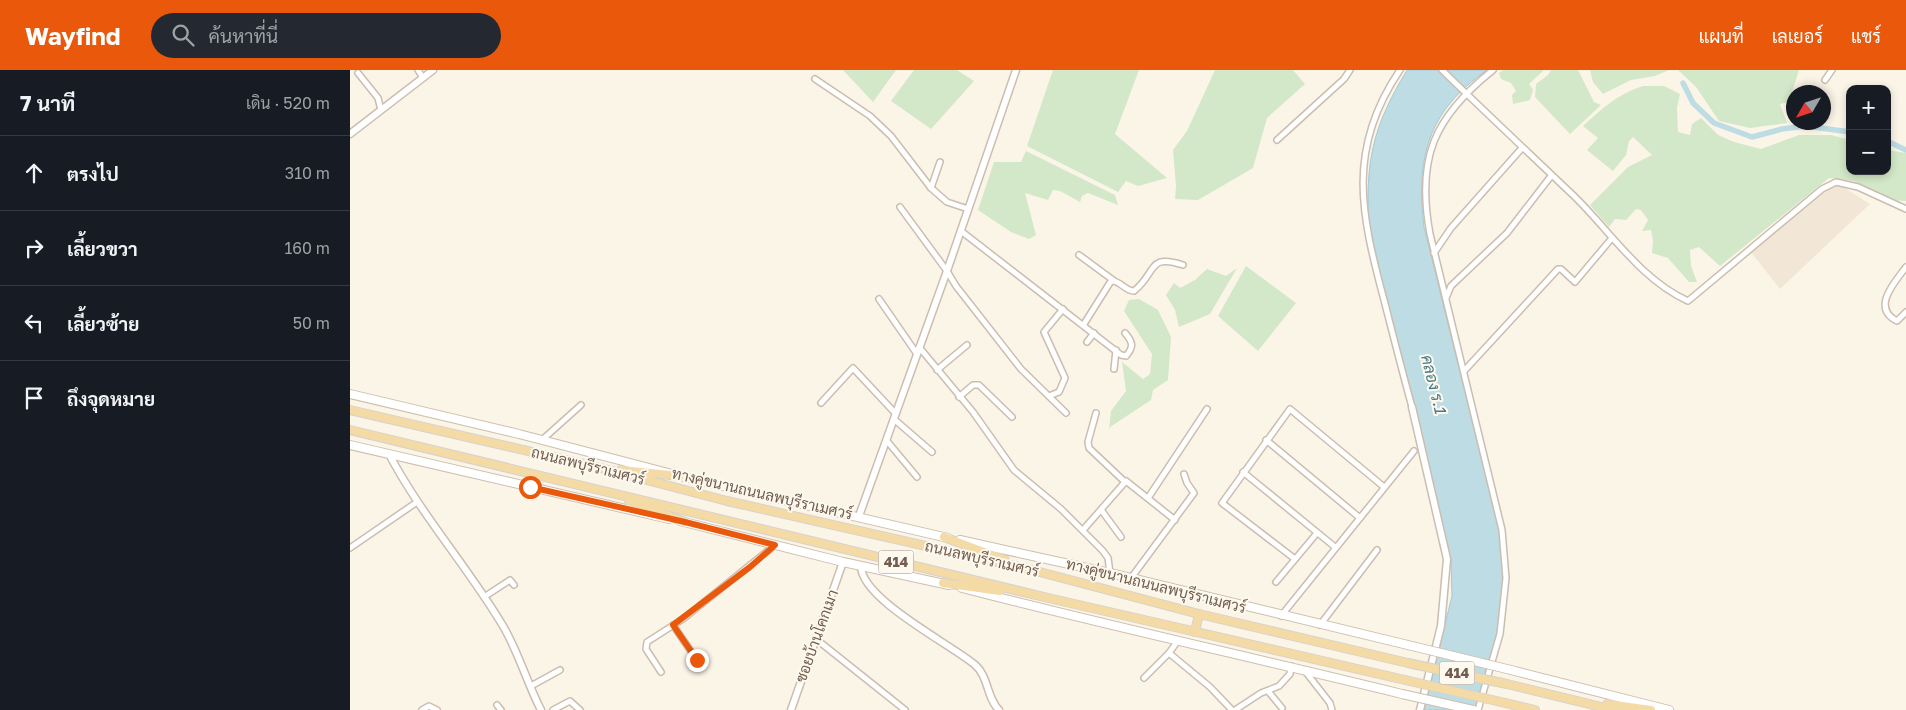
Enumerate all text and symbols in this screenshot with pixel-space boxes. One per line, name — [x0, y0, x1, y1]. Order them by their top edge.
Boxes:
search box — [151, 13, 501, 58]
text: Wayfind — [25, 21, 121, 50]
icon: search — [169, 21, 197, 49]
text: ค้นหาที่นี่ — [209, 24, 278, 47]
text: แผนที่ — [1699, 25, 1744, 47]
text: เลเยอร์ — [1772, 25, 1823, 47]
text: แชร์ — [1851, 25, 1881, 47]
north arrow — [1786, 85, 1831, 130]
map controls — [1846, 85, 1891, 175]
button: + — [1846, 85, 1891, 130]
text: 7 นาที — [20, 90, 75, 116]
text: เดิน · 520 m — [246, 93, 330, 113]
button: − — [1846, 130, 1891, 175]
icon: ahead — [20, 159, 48, 187]
text: ตรงไป — [67, 162, 119, 185]
text: 310 m — [285, 163, 330, 183]
icon: right — [20, 234, 48, 262]
text: เลี้ยวขวา — [67, 237, 138, 260]
text: 160 m — [284, 238, 330, 258]
icon: left — [20, 309, 48, 337]
text: เลี้ยวซ้าย — [67, 312, 139, 335]
text: 50 m — [293, 313, 330, 333]
water label: คลอง ร.1 — [1417, 353, 1451, 416]
icon: arrive — [20, 384, 48, 412]
text: ถึงจุดหมาย — [67, 387, 155, 410]
street label: ถนนลพบุรีราเมศวร์ — [529, 442, 647, 491]
street label: ทางคู่ขนานถนนลพบุรีราเมศวร์ — [669, 463, 854, 526]
route start — [519, 476, 542, 499]
street label: ถนนลพบุรีราเมศวร์ — [923, 536, 1041, 583]
road number: 414 — [878, 551, 914, 574]
street label: ทางคู่ขนานถนนลพบุรีราเมศวร์ — [1064, 554, 1248, 619]
street label: ซอยบ้านโคกเมา — [791, 587, 841, 685]
route end — [686, 649, 709, 672]
road number: 414 — [1440, 662, 1474, 684]

